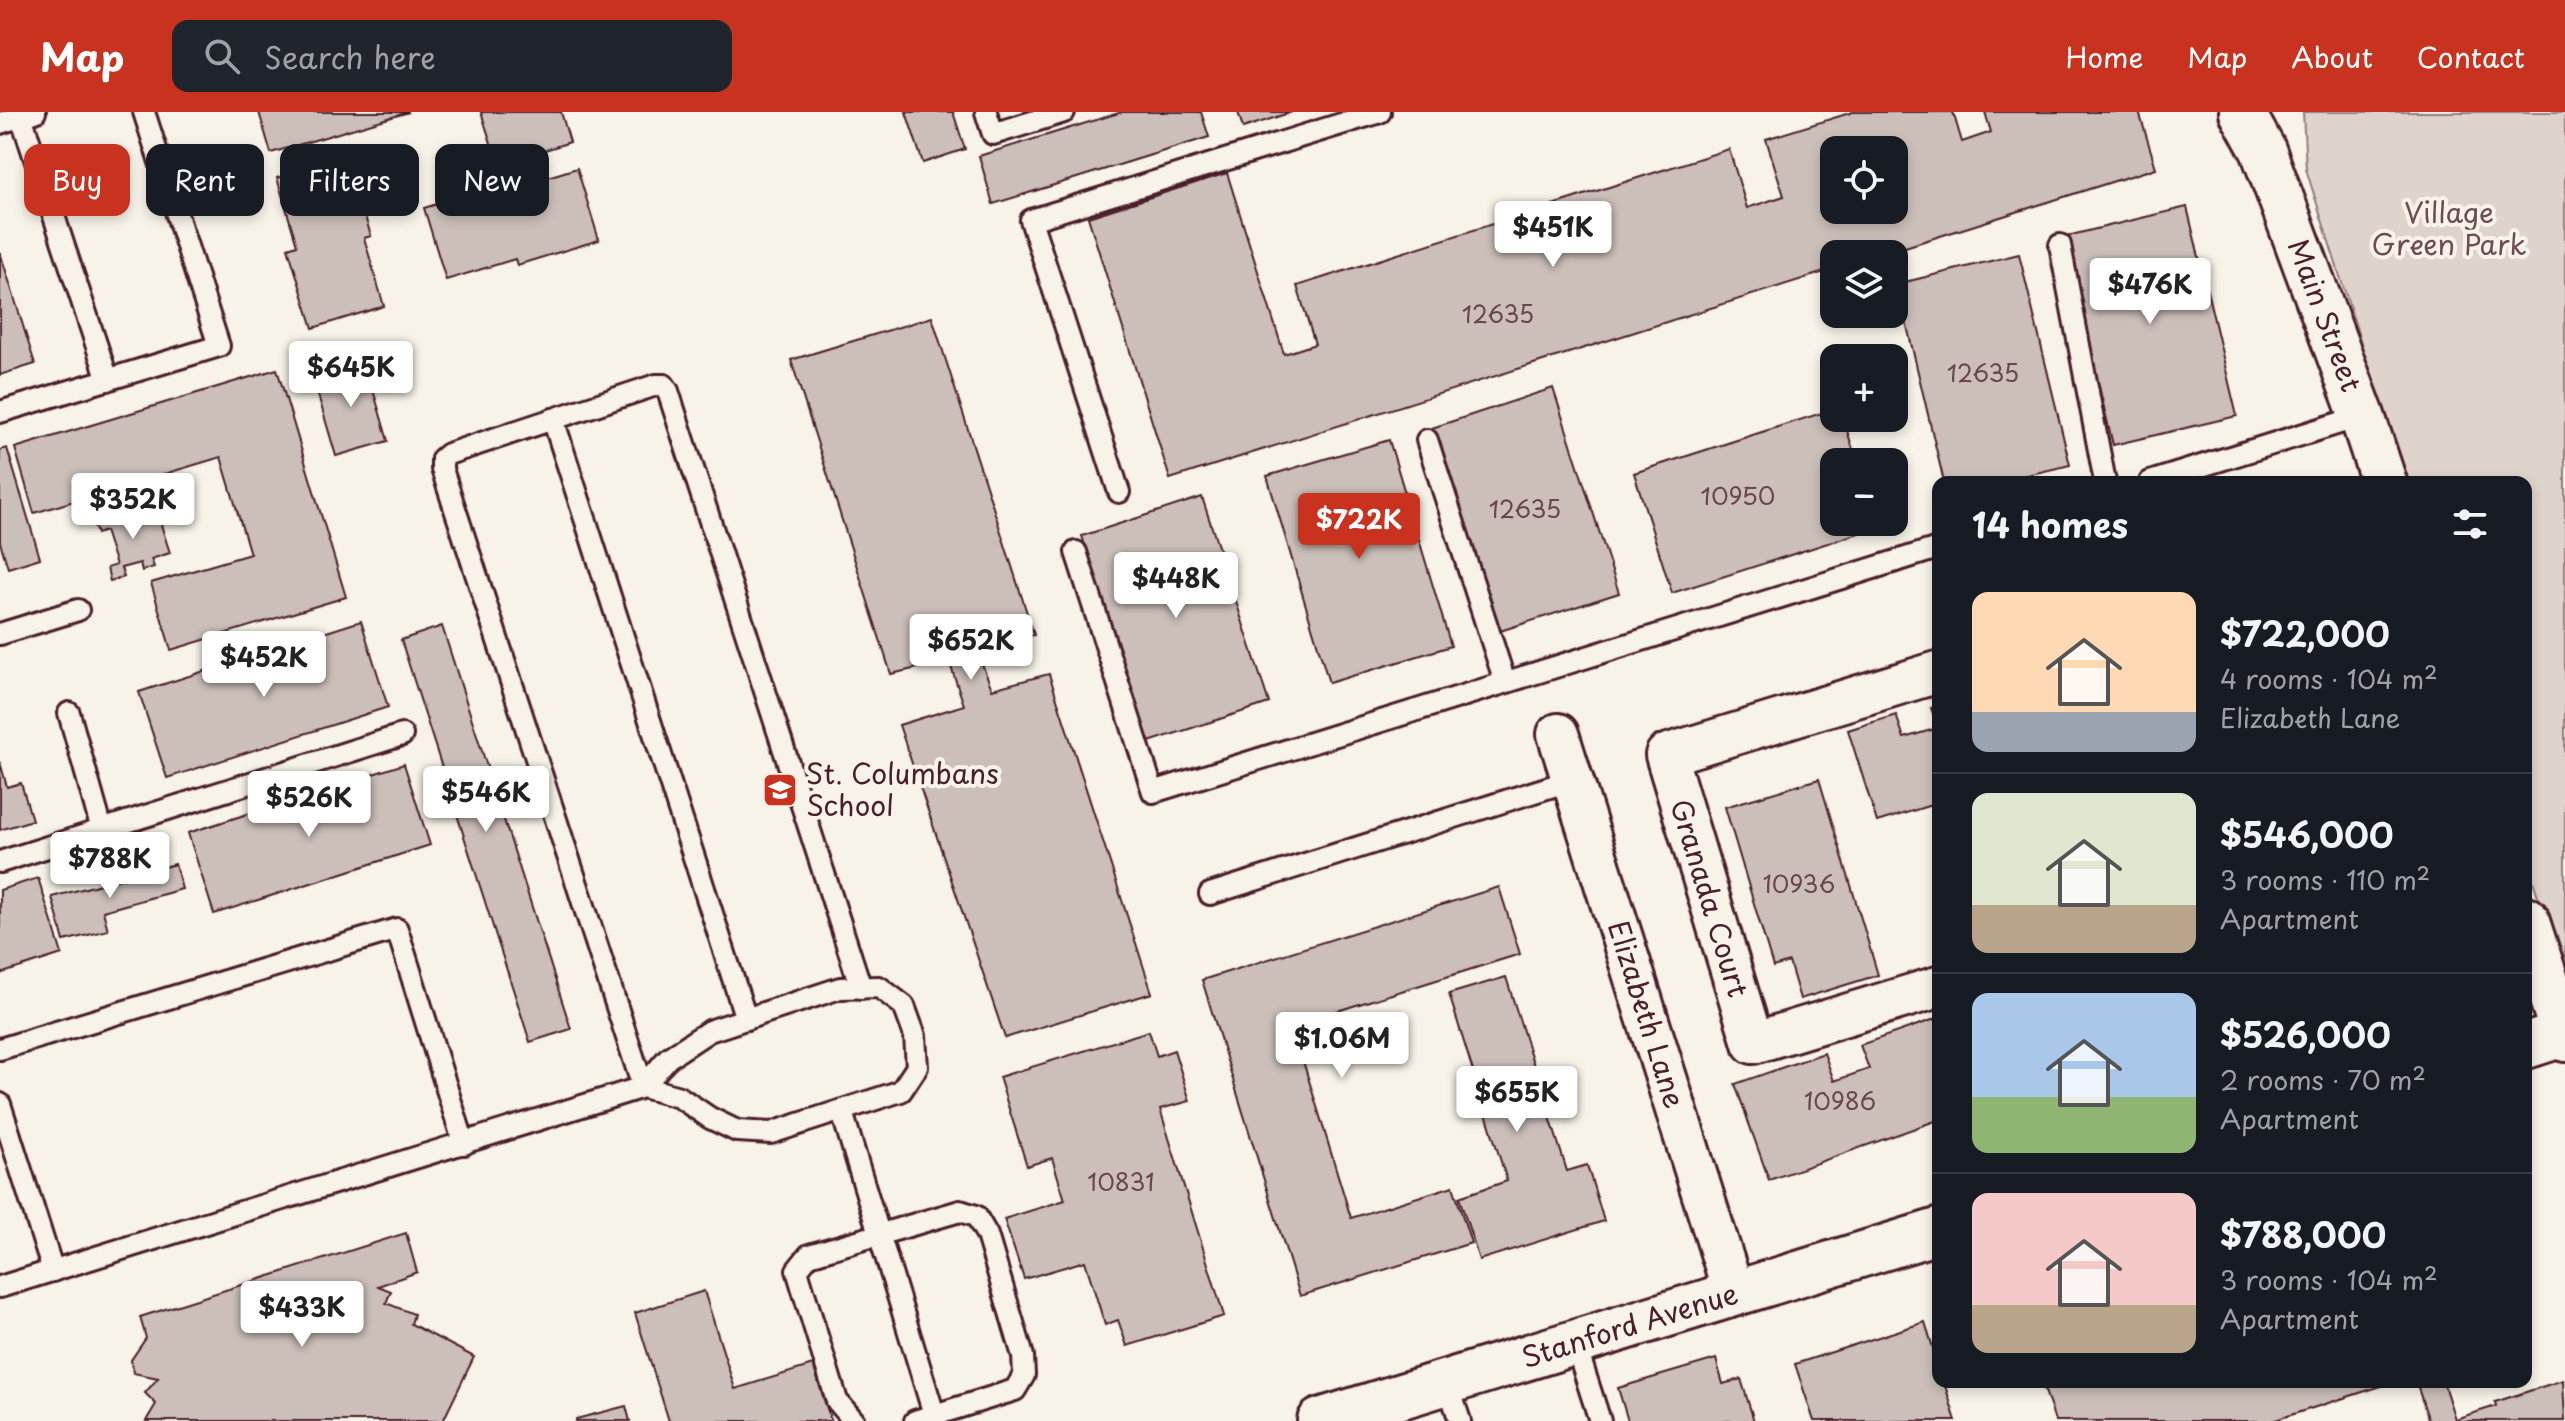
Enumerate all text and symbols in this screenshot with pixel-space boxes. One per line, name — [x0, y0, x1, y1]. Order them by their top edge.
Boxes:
search box — [172, 20, 732, 92]
text: Map — [40, 28, 124, 85]
icon: search — [200, 34, 244, 78]
text: Search here — [264, 34, 436, 79]
text: Home — [2065, 35, 2143, 78]
text: Map — [2187, 35, 2247, 78]
text: About — [2291, 35, 2373, 78]
text: Contact — [2417, 35, 2525, 78]
map controls — [1820, 136, 1908, 536]
button: locate — [1820, 136, 1908, 224]
chip: Buy — [24, 144, 130, 216]
chip: Rent — [146, 144, 264, 216]
chip: Filters — [280, 144, 419, 216]
chip: New — [435, 144, 549, 216]
park label: Village Green Park — [2372, 190, 2526, 265]
pin: $451K — [1497, 201, 1609, 269]
text: $451K — [1513, 207, 1593, 246]
street label: Main Street — [2278, 233, 2374, 397]
button: layers — [1820, 240, 1908, 328]
pin: $476K — [2094, 258, 2206, 326]
text: $476K — [2108, 264, 2192, 303]
house number: 12635 — [1462, 295, 1534, 331]
pin: $645K — [295, 341, 407, 409]
button: + — [1820, 344, 1908, 432]
text: $645K — [307, 347, 395, 386]
house number: 12635 — [1947, 354, 2019, 390]
button: − — [1820, 448, 1908, 536]
pin: $352K — [77, 473, 189, 541]
house number: 10950 — [1701, 477, 1775, 513]
text: $352K — [89, 479, 177, 518]
house number: 12635 — [1489, 490, 1561, 526]
pin: $722K — [1303, 493, 1415, 561]
text: 14 homes — [1972, 498, 2128, 550]
text: $722K — [1316, 499, 1402, 538]
icon: filters — [2448, 502, 2492, 546]
pin: $448K — [1120, 552, 1232, 620]
text: $448K — [1132, 558, 1220, 597]
text: $722,000 — [2220, 607, 2390, 659]
pin: $652K — [915, 614, 1027, 682]
text: $652K — [928, 620, 1014, 659]
icon: home — [2036, 624, 2132, 720]
pin: $452K — [208, 631, 320, 699]
text: $452K — [220, 637, 308, 676]
text: 4 rooms · 104 m² — [2220, 659, 2438, 698]
text: Elizabeth Lane — [2220, 698, 2400, 737]
place label: St. Columbans School — [806, 751, 999, 826]
pin: $546K — [430, 766, 542, 834]
pin: $526K — [253, 771, 365, 839]
school or university icon: St. Columbans School — [761, 771, 799, 809]
text: $546K — [441, 772, 531, 811]
text: $526K — [266, 777, 352, 816]
street label: Granada Court — [1660, 793, 1761, 1002]
text: $546,000 — [2220, 808, 2394, 860]
icon: home — [2036, 825, 2132, 921]
pin: $788K — [54, 832, 166, 900]
text: $788K — [68, 838, 152, 877]
text: 3 rooms · 110 m² — [2220, 860, 2430, 899]
house number: 10936 — [1763, 865, 1835, 901]
text: Apartment — [2220, 899, 2359, 938]
street label: Elizabeth Lane — [1598, 915, 1697, 1113]
text: $526,000 — [2220, 1008, 2391, 1060]
pin: $1.06M — [1277, 1012, 1407, 1080]
text: $1.06M — [1294, 1018, 1390, 1057]
icon: home — [2036, 1025, 2132, 1121]
text: 2 rooms · 70 m² — [2220, 1060, 2426, 1099]
pin: $655K — [1461, 1066, 1573, 1134]
text: $655K — [1474, 1072, 1560, 1111]
house number: 10986 — [1804, 1082, 1876, 1118]
text: Apartment — [2220, 1099, 2359, 1138]
house number: 10831 — [1087, 1163, 1155, 1199]
text: $788,000 — [2220, 1208, 2386, 1260]
icon: home — [2036, 1225, 2132, 1321]
text: 3 rooms · 104 m² — [2220, 1260, 2438, 1299]
street label: Stanford Avenue — [1516, 1271, 1743, 1378]
pin: $433K — [246, 1281, 358, 1349]
text: $433K — [259, 1287, 345, 1326]
text: Apartment — [2220, 1299, 2359, 1338]

